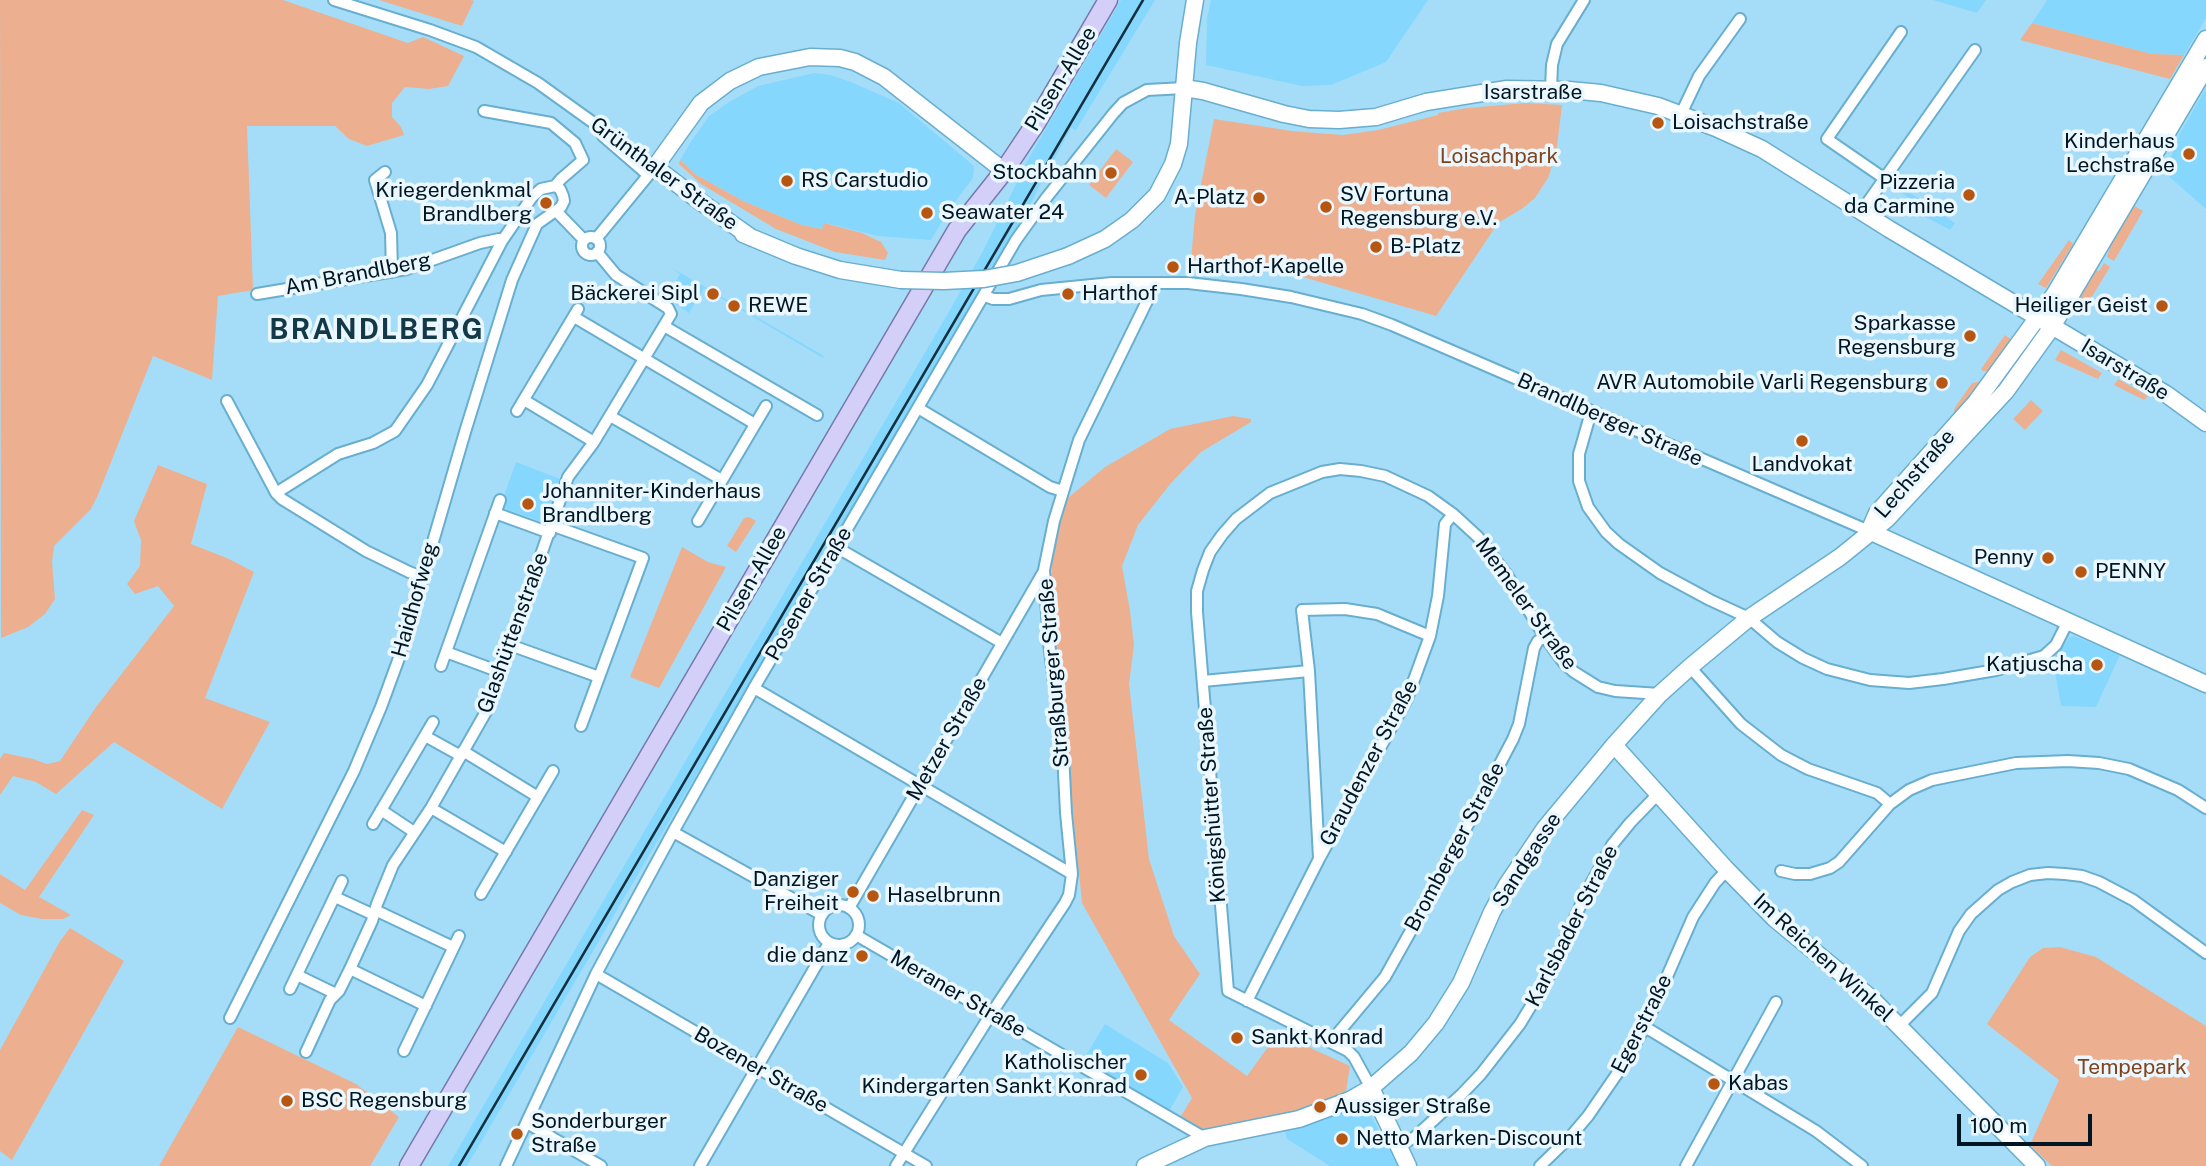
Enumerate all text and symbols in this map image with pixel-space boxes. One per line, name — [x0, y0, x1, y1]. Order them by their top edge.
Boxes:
street label: Pilsen-Allee — [1020, 22, 1102, 136]
street label: Isarstraße — [1484, 80, 1582, 106]
place label: Loisachstraße — [1672, 110, 1809, 136]
street label: Grünthaler Straße — [585, 112, 743, 236]
marker: Loisachstraße — [1650, 115, 1666, 131]
place label: Kinderhaus Lechstraße — [2064, 129, 2175, 179]
park label: Loisachpark — [1440, 144, 1558, 170]
marker: Kinderhaus Lechstraße — [2181, 146, 2197, 162]
place label: Stockbahn — [992, 160, 1097, 186]
marker: Stockbahn — [1103, 165, 1119, 181]
place label: RS Carstudio — [801, 168, 928, 194]
place label: Pizzeria da Carmine — [1844, 170, 1955, 220]
marker: RS Carstudio — [779, 173, 795, 189]
place label: Kriegerdenkmal Brandlberg — [375, 178, 532, 228]
place label: SV Fortuna Regensburg e.V. — [1340, 182, 1497, 232]
place label: A-Platz — [1174, 185, 1245, 211]
marker: Pizzeria da Carmine — [1961, 187, 1977, 203]
marker: A-Platz — [1251, 190, 1267, 206]
marker: Kriegerdenkmal Brandlberg — [538, 195, 554, 211]
marker: SV Fortuna Regensburg e.V. — [1318, 199, 1334, 215]
place label: Seawater 24 — [941, 200, 1064, 226]
marker: Seawater 24 — [919, 205, 935, 221]
place label: B-Platz — [1390, 234, 1461, 260]
marker: B-Platz — [1368, 239, 1384, 255]
street label: Am Brandlberg — [283, 248, 433, 300]
place label: Harthof-Kapelle — [1187, 254, 1344, 280]
marker: Harthof-Kapelle — [1165, 259, 1181, 275]
place label: Bäckerei Sipl — [570, 281, 699, 307]
place label: Harthof — [1082, 281, 1158, 307]
marker: Bäckerei Sipl — [705, 286, 721, 302]
marker: Harthof — [1060, 286, 1076, 302]
place label: REWE — [748, 293, 808, 319]
place label: Heiliger Geist — [2014, 293, 2148, 319]
marker: REWE — [726, 298, 742, 314]
marker: Heiliger Geist — [2154, 298, 2170, 314]
place label: Sparkasse Regensburg — [1837, 311, 1956, 361]
district label: BRANDLBERG — [270, 313, 484, 347]
marker: Sparkasse Regensburg — [1962, 328, 1978, 344]
street label: Isarstraße — [2076, 334, 2174, 406]
street label: Brandlberger Straße — [1513, 368, 1707, 472]
place label: AVR Automobile Varli Regensburg — [1596, 370, 1928, 396]
marker: AVR Automobile Varli Regensburg — [1934, 375, 1950, 391]
street label: Lechstraße — [1870, 425, 1960, 523]
marker: Landvokat — [1794, 433, 1810, 449]
place label: Landvokat — [1751, 452, 1853, 478]
place label: Johanniter-Kinderhaus Brandlberg — [542, 479, 761, 529]
marker: Johanniter-Kinderhaus Brandlberg — [520, 496, 536, 512]
street label: Pilsen-Allee — [712, 522, 792, 636]
street label: Posener Straße — [760, 523, 858, 665]
street label: Memeler Straße — [1470, 533, 1582, 675]
street label: Haidhofweg — [387, 540, 443, 660]
place label: Penny — [1974, 545, 2034, 571]
street label: Glashüttenstraße — [472, 549, 554, 717]
marker: Penny — [2040, 550, 2056, 566]
place label: PENNY — [2095, 559, 2166, 585]
marker: PENNY — [2073, 564, 2089, 580]
street label: Straßburger Straße — [1033, 577, 1075, 769]
place label: Katjuscha — [1986, 652, 2083, 678]
marker: Katjuscha — [2089, 657, 2105, 673]
street label: Metzer Straße — [901, 673, 993, 805]
street label: Graudenzer Straße — [1315, 676, 1423, 850]
street label: Königshütter Straße — [1193, 706, 1231, 904]
street label: Bromberger Straße — [1400, 758, 1510, 936]
street label: Sandgasse — [1487, 808, 1567, 912]
street label: Karlsbader Straße — [1520, 841, 1624, 1011]
place label: Danziger Freiheit — [753, 867, 839, 917]
place label: Haselbrunn — [887, 883, 1001, 909]
marker: Danziger Freiheit — [845, 884, 861, 900]
marker: Haselbrunn — [865, 888, 881, 904]
street label: Im Reichen Winkel — [1748, 889, 1898, 1027]
place label: die danz — [767, 943, 848, 969]
street label: Meraner Straße — [886, 945, 1030, 1043]
marker: die danz — [854, 948, 870, 964]
street label: Egerstraße — [1606, 970, 1678, 1078]
street label: Bozener Straße — [690, 1021, 832, 1119]
place label: Sankt Konrad — [1251, 1025, 1383, 1051]
marker: Sankt Konrad — [1229, 1030, 1245, 1046]
place label: Katholischer Kindergarten Sankt Konrad — [861, 1050, 1127, 1100]
park label: Tempepark — [2077, 1055, 2187, 1081]
marker: Katholischer Kindergarten Sankt Konrad — [1133, 1067, 1149, 1083]
place label: Kabas — [1728, 1071, 1788, 1097]
marker: Kabas — [1706, 1076, 1722, 1092]
place label: BSC Regensburg — [301, 1088, 467, 1114]
marker: BSC Regensburg — [279, 1093, 295, 1109]
place label: Aussiger Straße — [1334, 1094, 1491, 1120]
marker: Aussiger Straße — [1312, 1099, 1328, 1115]
scale bar — [1961, 1100, 2096, 1144]
place label: Sonderburger Straße — [531, 1109, 667, 1159]
text: 100 m — [1970, 1113, 2027, 1138]
marker: Sonderburger Straße — [509, 1126, 525, 1142]
place label: Netto Marken-Discount — [1356, 1126, 1582, 1152]
marker: Netto Marken-Discount — [1334, 1131, 1350, 1147]

